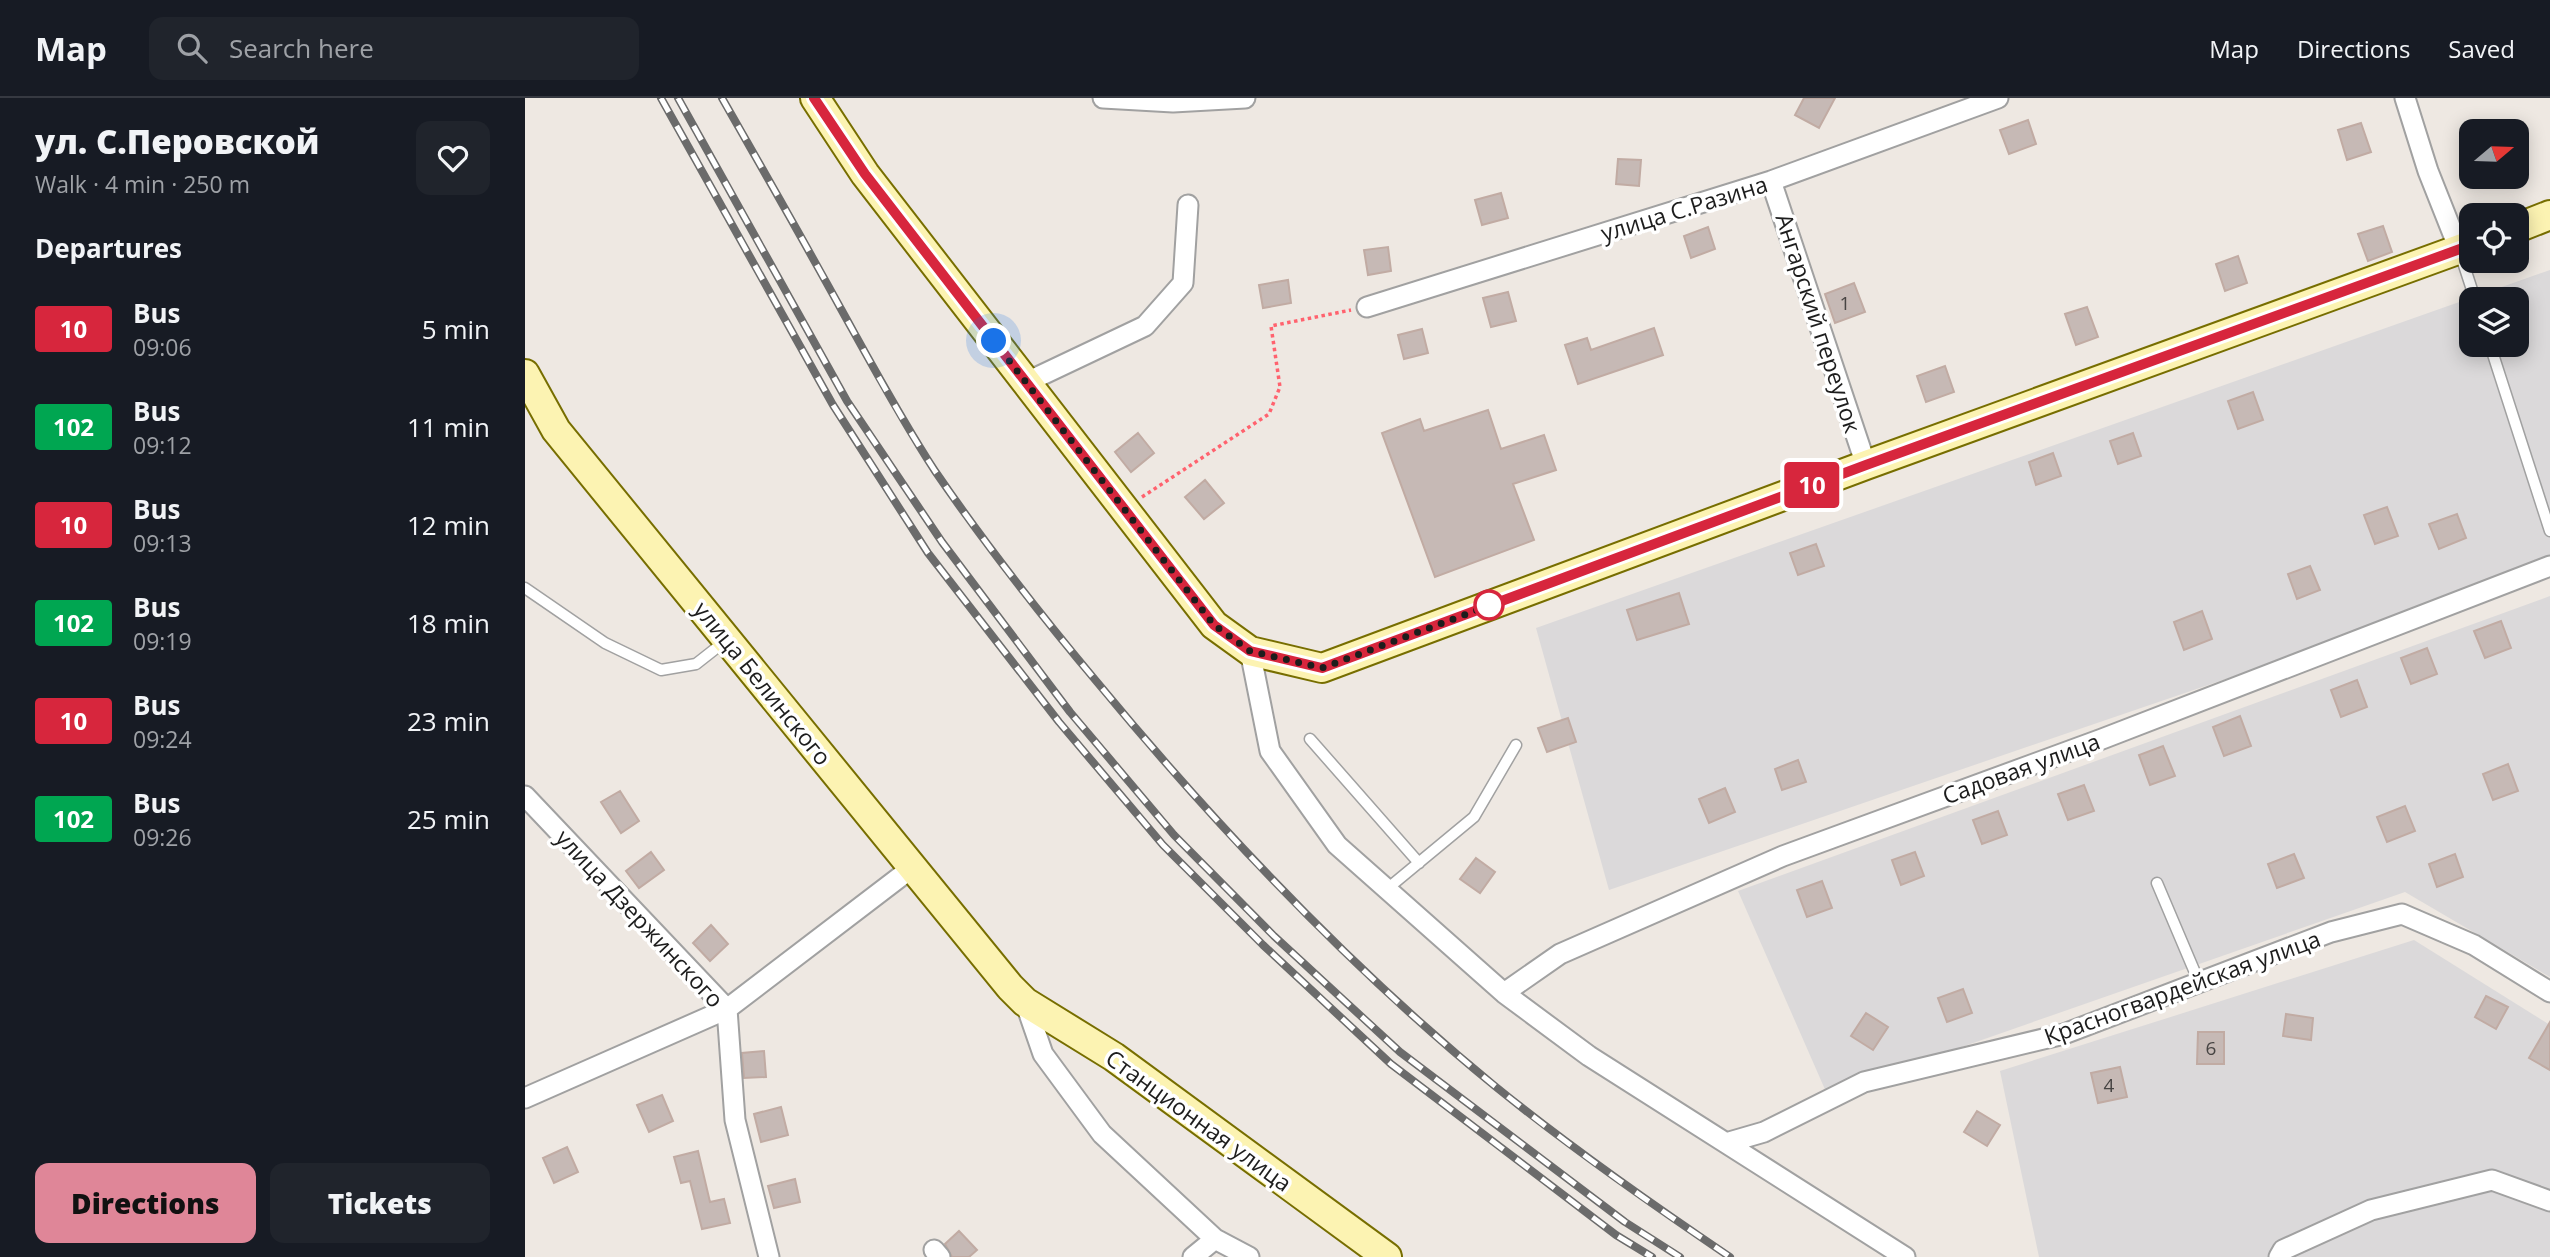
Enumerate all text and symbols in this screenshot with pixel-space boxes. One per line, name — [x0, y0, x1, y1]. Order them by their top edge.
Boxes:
search box — [149, 17, 639, 80]
text: Map — [35, 26, 107, 71]
icon: search — [173, 29, 211, 67]
text: Search here — [229, 30, 374, 66]
text: Map — [2209, 32, 2259, 65]
text: Directions — [2297, 32, 2410, 65]
text: Saved — [2448, 32, 2515, 65]
text: ул. С.Перовской — [35, 119, 319, 164]
north arrow — [2459, 119, 2529, 189]
map controls — [2459, 119, 2529, 357]
button: heart — [416, 121, 490, 195]
street label: улица С.Разина — [1597, 167, 1771, 249]
text: Walk · 4 min · 250 m — [35, 168, 250, 200]
button: locate — [2459, 203, 2529, 273]
street label: Ангарский переулок — [1768, 209, 1870, 437]
text: Departures — [35, 230, 182, 266]
button: layers — [2459, 287, 2529, 357]
house number: 1 — [1840, 290, 1850, 316]
text: Bus — [133, 295, 180, 331]
text: 5 min — [422, 311, 490, 347]
text: 10 — [60, 312, 87, 345]
your location — [976, 323, 1011, 358]
text: 09:06 — [133, 331, 192, 363]
text: Bus — [133, 393, 180, 429]
text: 11 min — [407, 409, 490, 445]
text: 102 — [53, 410, 94, 443]
text: 09:12 — [133, 429, 192, 461]
line badge: 10 — [1781, 462, 1843, 508]
text: 10 — [1798, 468, 1826, 501]
text: Bus — [133, 491, 180, 527]
text: 12 min — [407, 507, 490, 543]
text: 10 — [60, 508, 87, 541]
text: 09:13 — [133, 527, 192, 559]
text: Bus — [133, 589, 180, 625]
unlabelled marker — [1474, 590, 1504, 620]
street label: улица Белинского — [687, 594, 839, 772]
text: 18 min — [407, 605, 490, 641]
text: 102 — [53, 606, 94, 639]
text: 09:19 — [133, 625, 192, 657]
text: Bus — [133, 687, 180, 723]
text: 23 min — [407, 703, 490, 739]
text: 10 — [60, 704, 87, 737]
text: 09:24 — [133, 723, 192, 755]
street label: Садовая улица — [1938, 725, 2104, 811]
text: Bus — [133, 785, 180, 821]
text: 25 min — [407, 801, 490, 837]
text: 102 — [53, 802, 94, 835]
text: 09:26 — [133, 821, 192, 853]
street label: улица Дзержинского — [549, 822, 731, 1014]
street label: Красногвардейская улица — [2039, 922, 2325, 1052]
house number: 6 — [2206, 1035, 2216, 1061]
street label: Станционная улица — [1100, 1042, 1298, 1198]
house number: 4 — [2104, 1072, 2115, 1098]
button: Directions — [35, 1163, 256, 1243]
button: Tickets — [270, 1163, 490, 1243]

